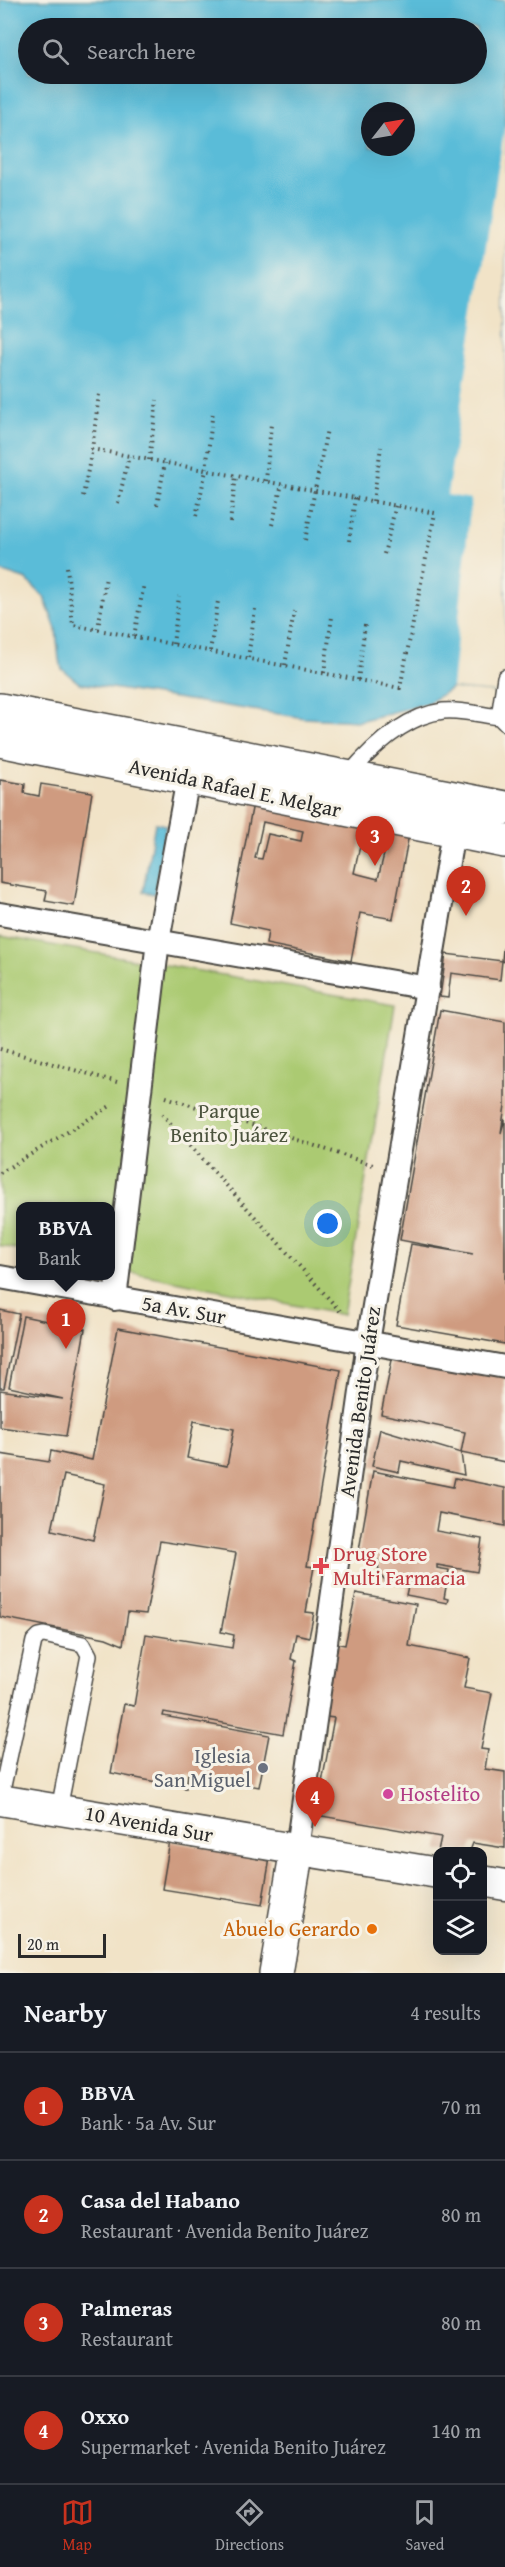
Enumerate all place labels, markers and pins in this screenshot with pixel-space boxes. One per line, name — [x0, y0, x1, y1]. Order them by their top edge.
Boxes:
pin: 3 — [356, 816, 394, 866]
pin: 2 — [446, 866, 486, 916]
pin: 1 — [46, 1300, 86, 1349]
place label: Drug Store Multi Farmacia — [333, 1538, 466, 1593]
marker: Drug Store Multi Farmacia — [314, 1559, 328, 1573]
place label: Iglesia San Miguel — [154, 1740, 251, 1795]
marker: Iglesia San Miguel — [256, 1761, 270, 1775]
pin: 4 — [296, 1778, 334, 1827]
place label: Hostelito — [400, 1778, 480, 1809]
marker: Hostelito — [381, 1787, 395, 1801]
place label: Abuelo Gerardo — [223, 1913, 360, 1944]
marker: Abuelo Gerardo — [365, 1922, 379, 1936]

